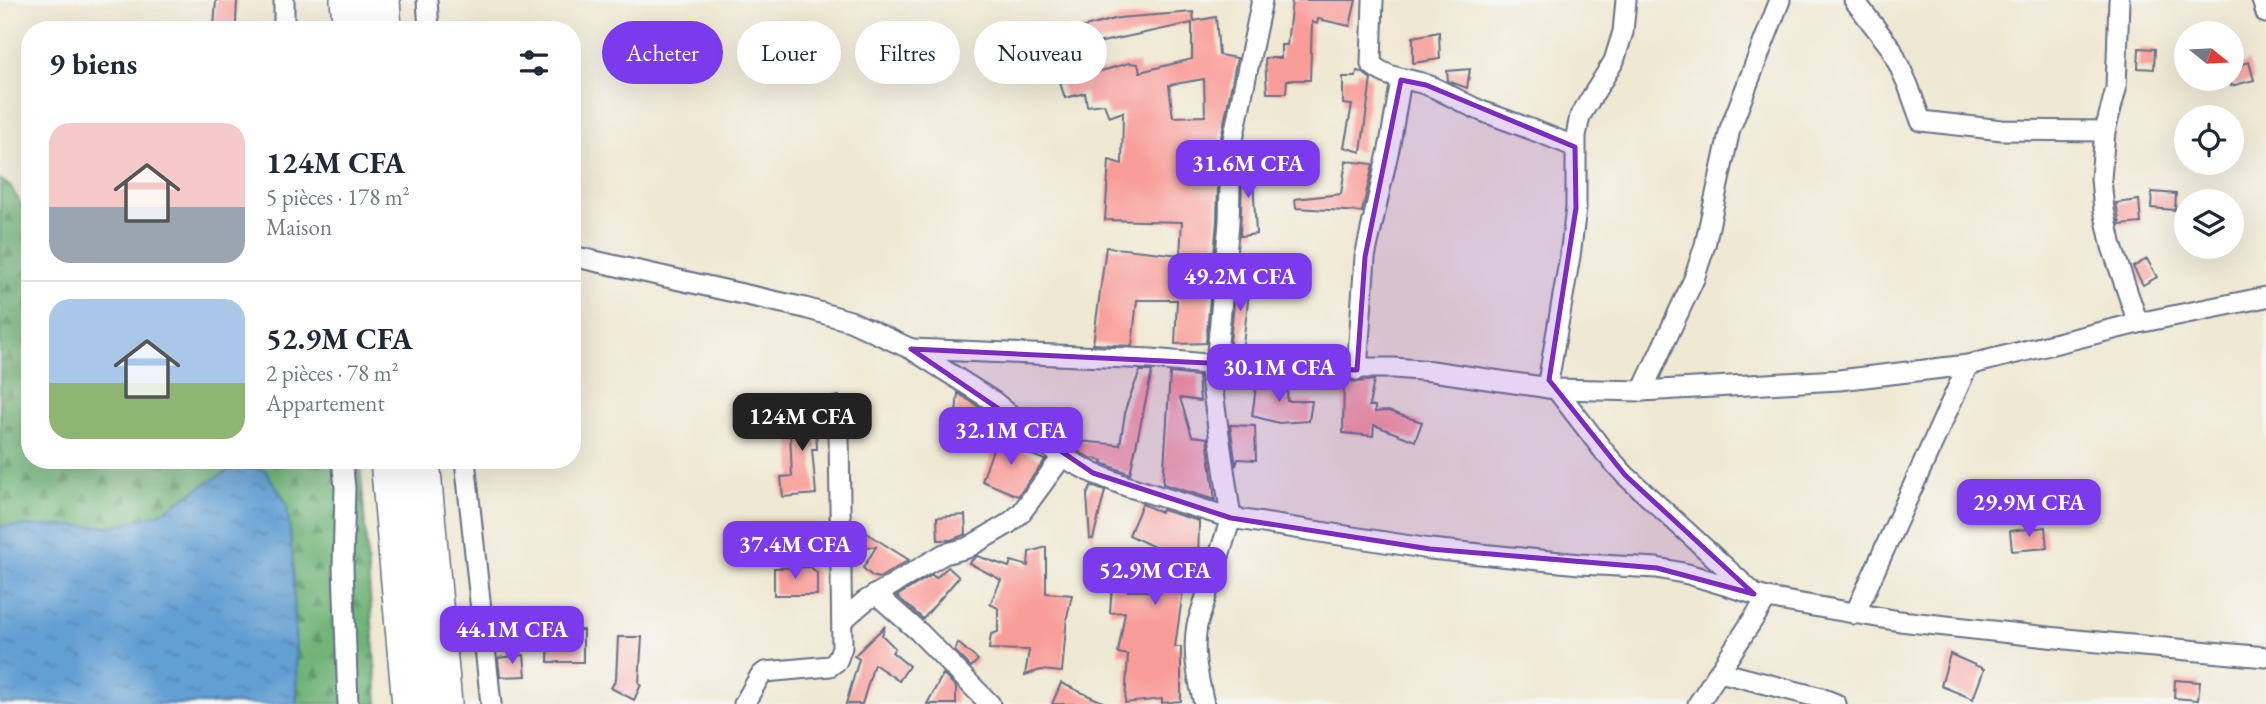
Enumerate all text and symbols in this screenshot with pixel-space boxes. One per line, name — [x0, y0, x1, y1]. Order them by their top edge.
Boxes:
chip: Acheter — [602, 21, 723, 84]
chip: Louer — [737, 21, 841, 84]
chip: Filtres — [855, 21, 960, 84]
chip: Nouveau — [974, 21, 1107, 84]
north arrow — [2174, 21, 2244, 91]
map controls — [2174, 21, 2244, 259]
text: 9 biens — [49, 44, 137, 83]
icon: filters — [515, 44, 553, 82]
button: locate — [2174, 105, 2244, 175]
pin: 31.6M CFA — [1168, 140, 1328, 200]
text: 124M CFA — [266, 143, 405, 182]
text: 31.6M CFA — [1192, 148, 1304, 178]
icon: home — [105, 151, 189, 235]
text: 5 pièces · 178 m² — [266, 182, 410, 212]
button: layers — [2174, 189, 2244, 259]
text: Maison — [266, 212, 332, 242]
pin: 49.2M CFA — [1160, 254, 1320, 313]
text: 49.2M CFA — [1184, 261, 1296, 291]
text: 52.9M CFA — [266, 319, 413, 358]
icon: home — [105, 327, 189, 411]
pin: 30.1M CFA — [1199, 344, 1359, 404]
text: 30.1M CFA — [1223, 352, 1335, 382]
text: 2 pièces · 78 m² — [266, 358, 399, 388]
text: Appartement — [266, 388, 385, 418]
pin: 124M CFA — [730, 393, 874, 453]
text: 124M CFA — [749, 401, 855, 431]
pin: 32.1M CFA — [931, 407, 1091, 467]
text: 32.1M CFA — [955, 415, 1067, 445]
pin: 29.9M CFA — [1949, 480, 2109, 539]
text: 29.9M CFA — [1973, 487, 2085, 517]
pin: 37.4M CFA — [715, 522, 875, 581]
text: 37.4M CFA — [739, 529, 851, 559]
pin: 52.9M CFA — [1075, 548, 1235, 607]
text: 52.9M CFA — [1099, 555, 1211, 585]
pin: 44.1M CFA — [432, 606, 592, 666]
text: 44.1M CFA — [456, 614, 568, 644]

